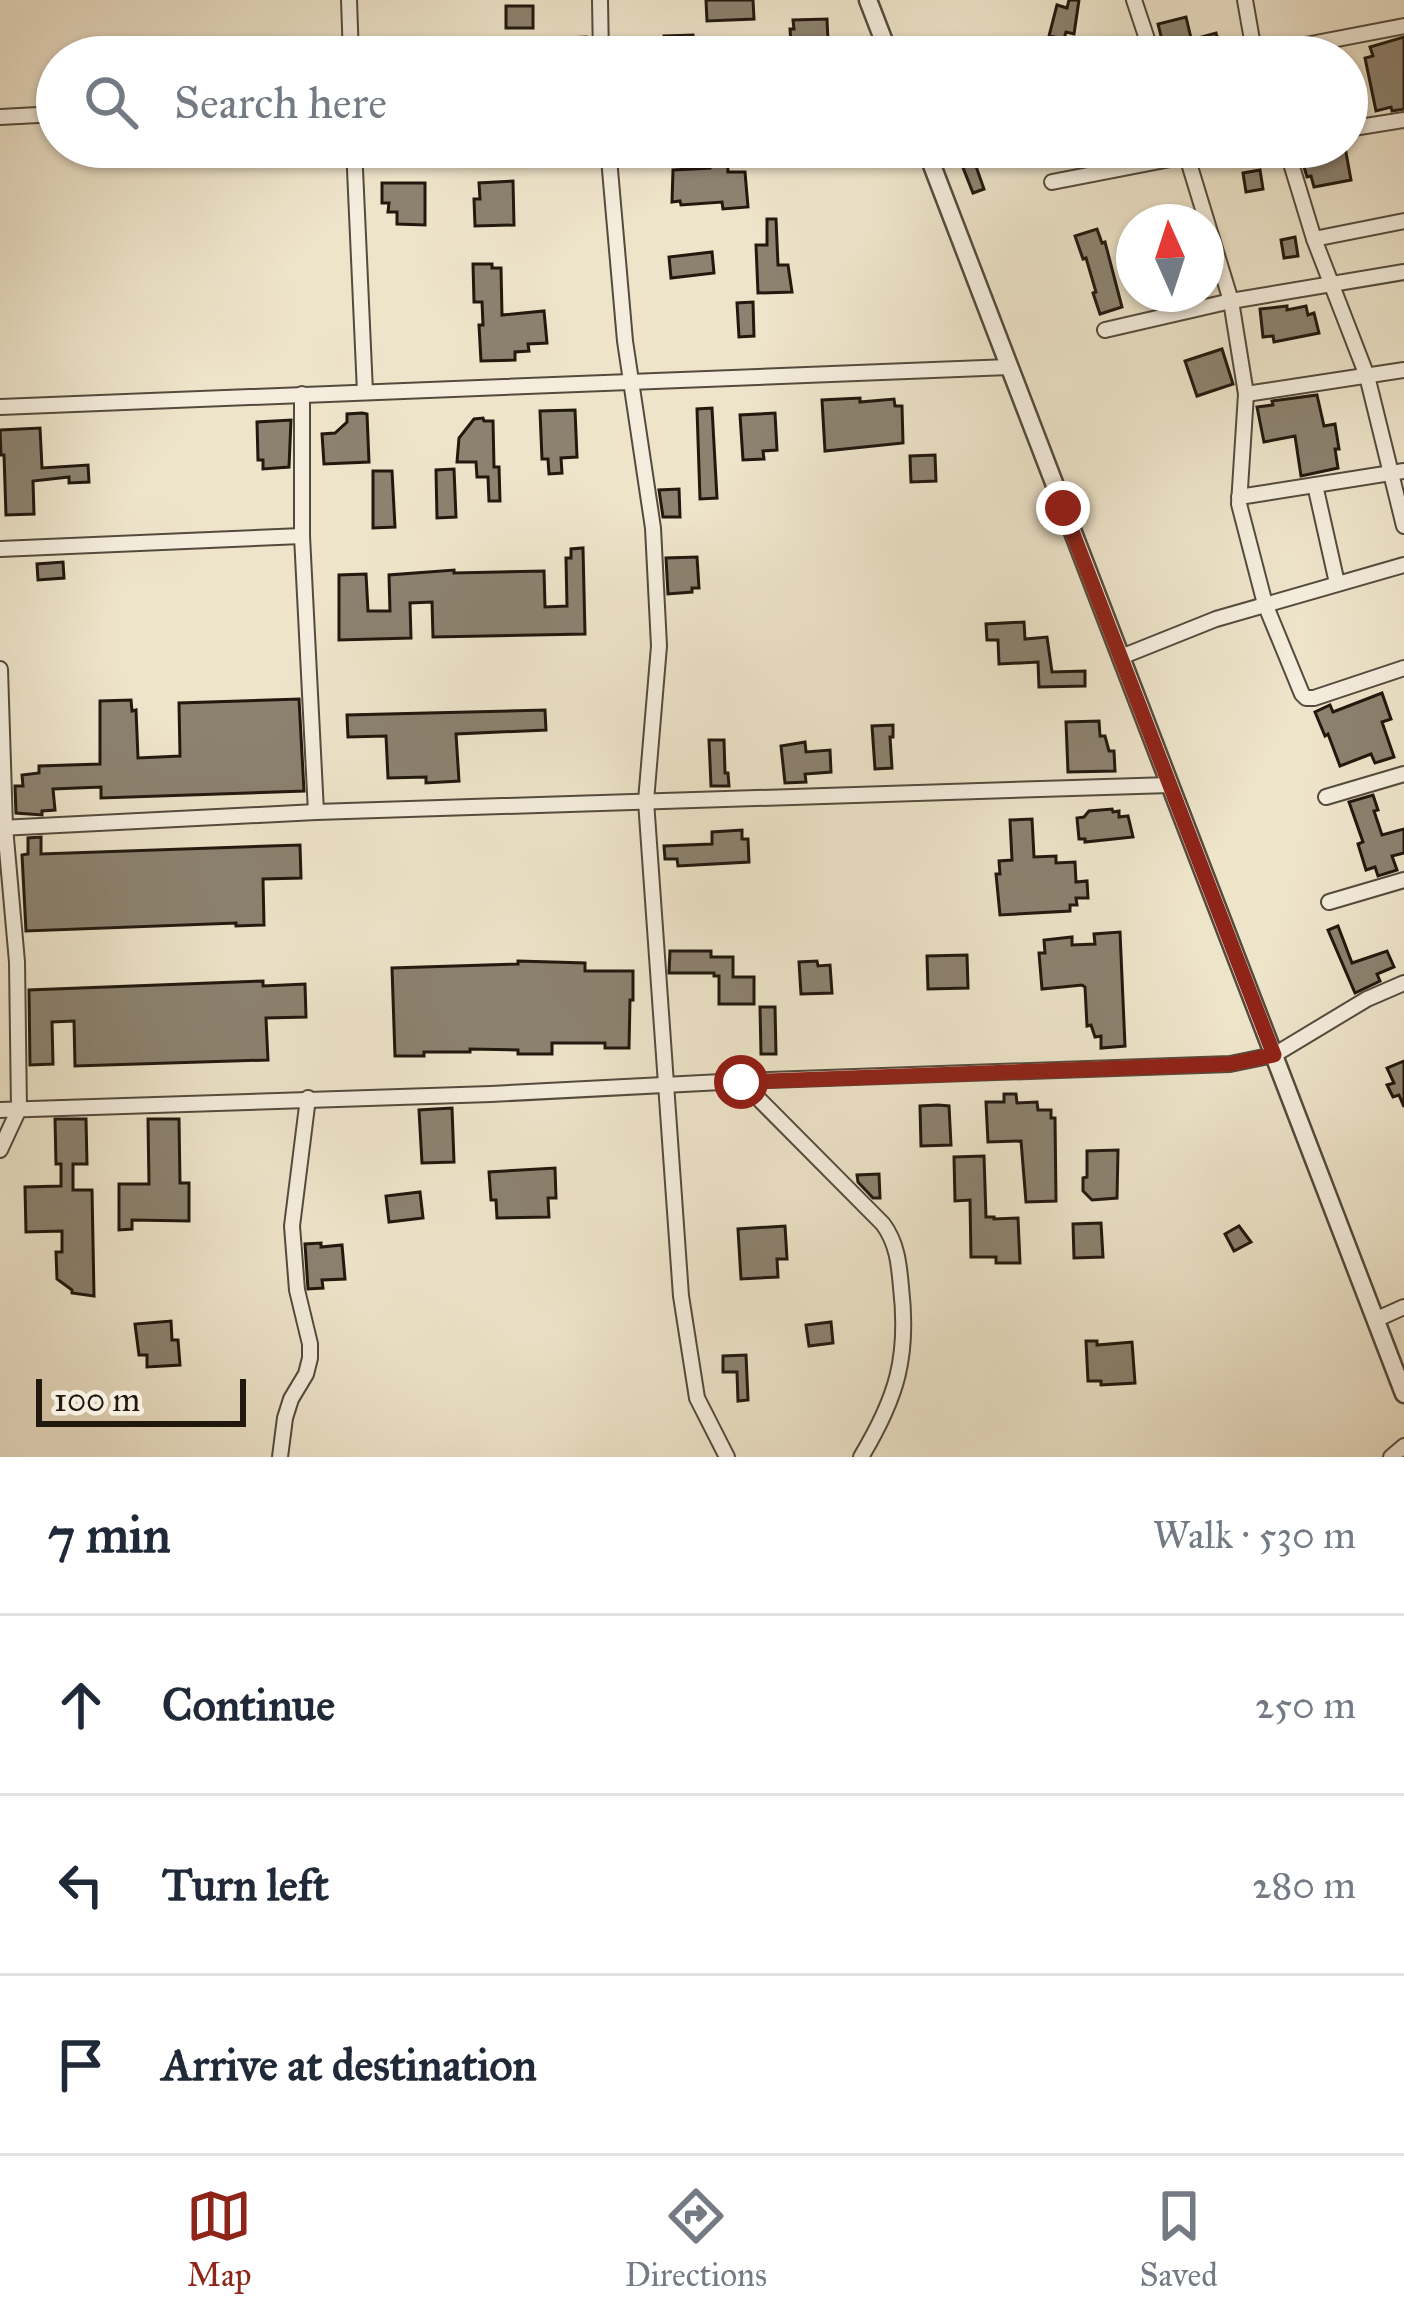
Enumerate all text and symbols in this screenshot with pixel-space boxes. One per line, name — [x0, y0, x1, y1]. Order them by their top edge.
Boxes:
search box — [36, 36, 1368, 168]
icon: search — [78, 69, 144, 135]
text: Search here — [174, 75, 387, 130]
north arrow — [1116, 204, 1224, 312]
route end — [1036, 481, 1090, 535]
route start — [714, 1055, 768, 1109]
scale bar — [36, 1373, 246, 1426]
text: 100 m — [54, 1380, 140, 1420]
text: 7 min — [48, 1504, 171, 1566]
text: Walk · 530 m — [1153, 1511, 1356, 1559]
icon: ahead — [48, 1672, 114, 1738]
text: Continue — [162, 1677, 335, 1732]
text: 250 m — [1255, 1681, 1356, 1729]
icon: left — [48, 1852, 114, 1918]
text: Turn left — [162, 1857, 329, 1912]
text: 280 m — [1252, 1861, 1356, 1909]
icon: arrive — [48, 2032, 114, 2098]
text: Arrive at destination — [162, 2037, 537, 2092]
tab: Map — [186, 2183, 252, 2295]
tab: Directions — [625, 2183, 767, 2295]
tab: Saved — [1139, 2183, 1218, 2295]

